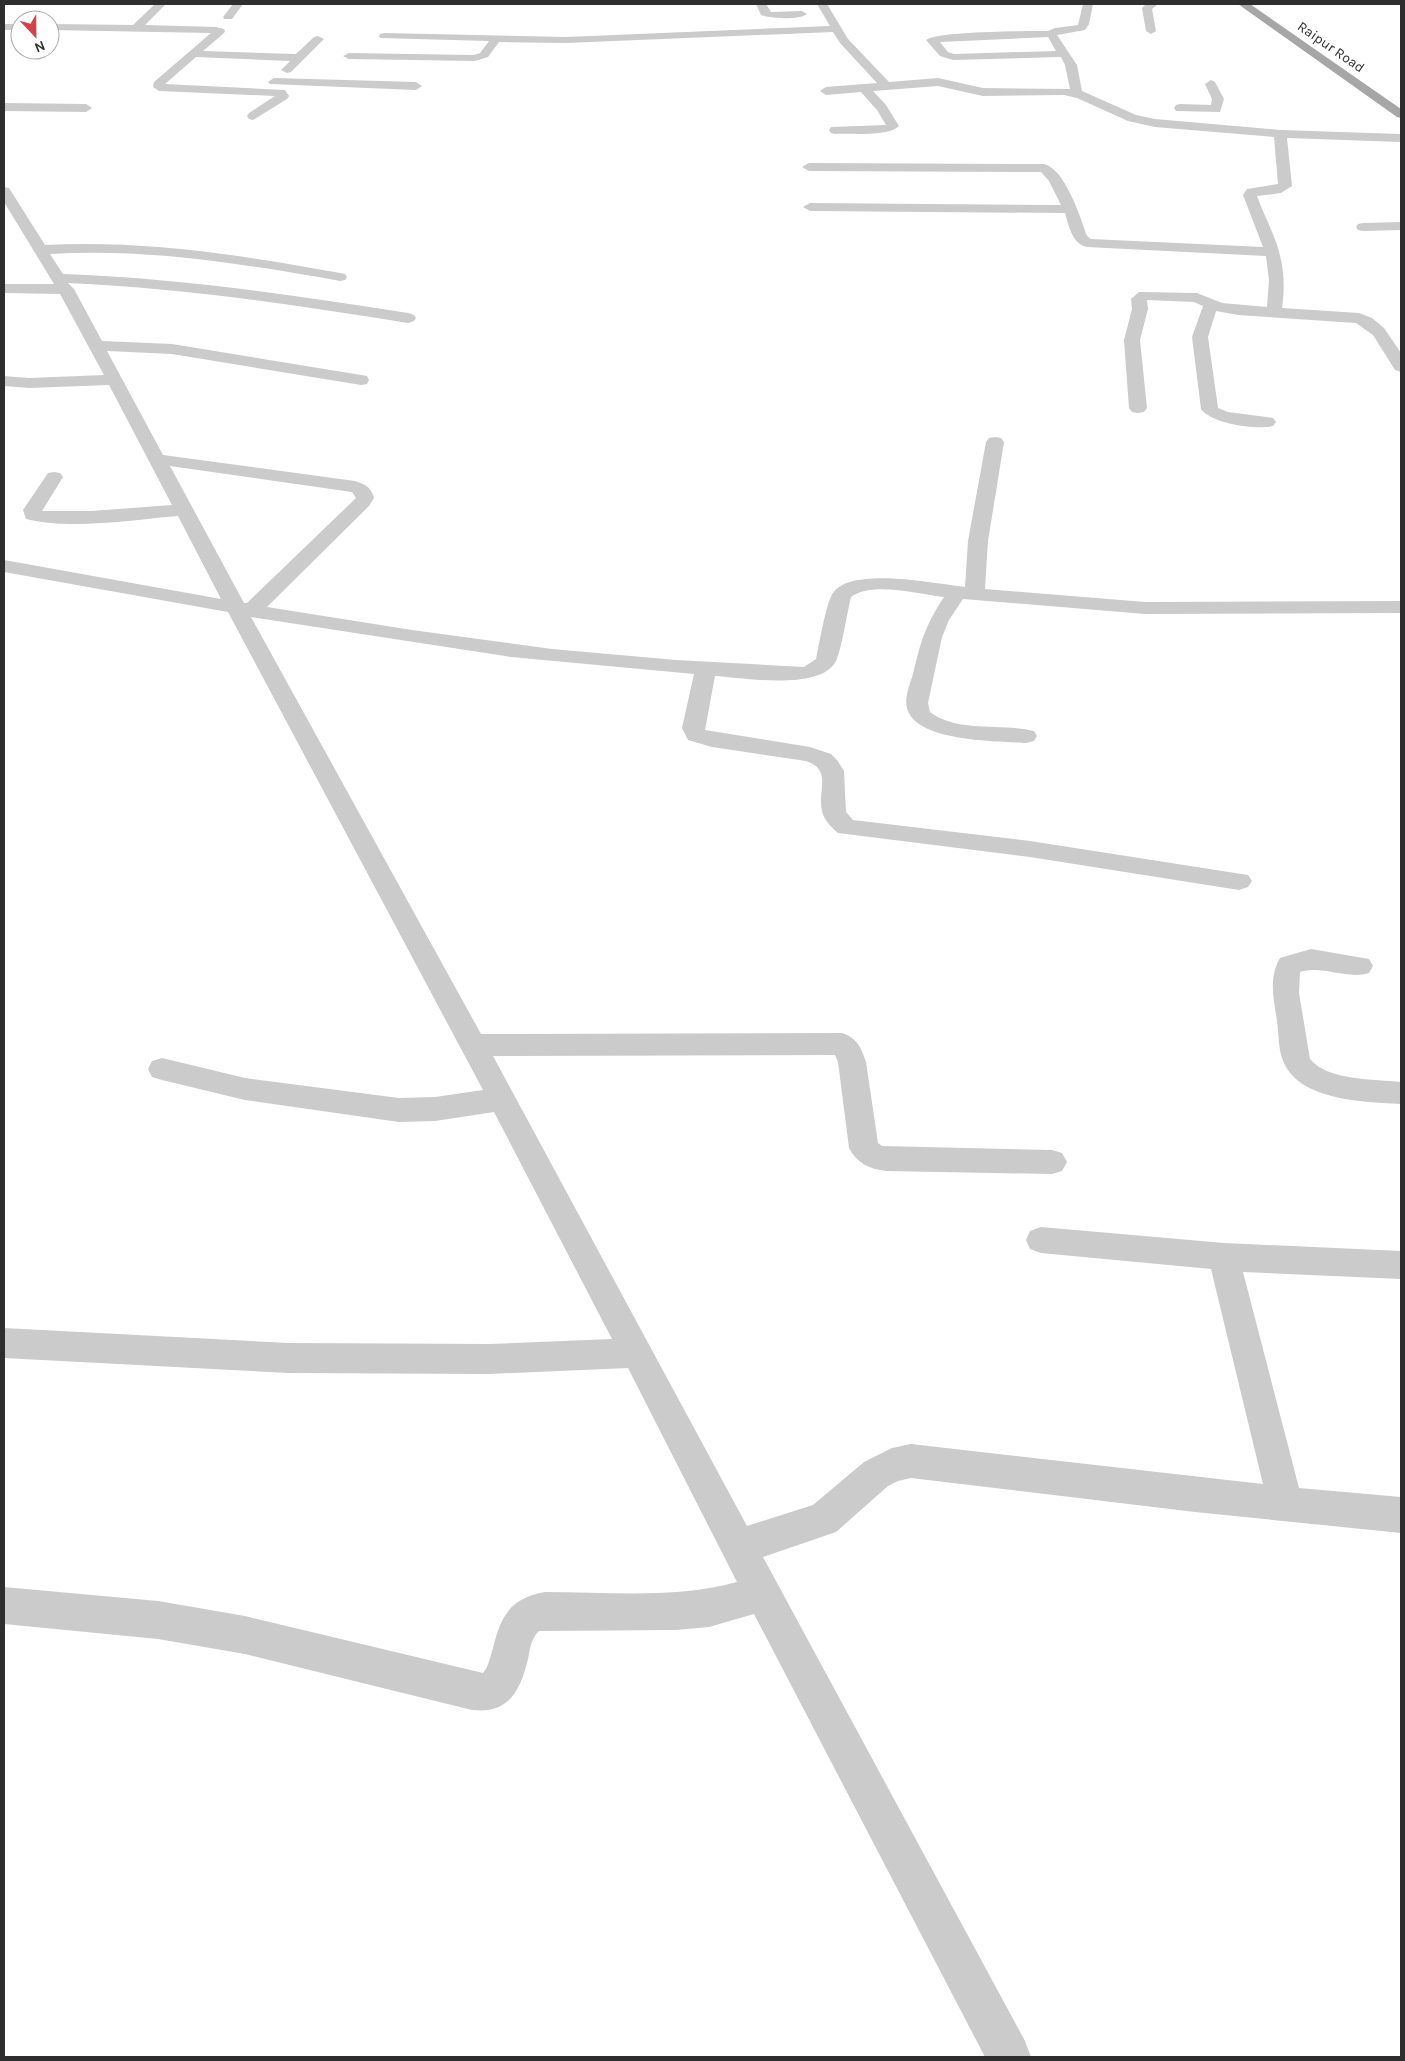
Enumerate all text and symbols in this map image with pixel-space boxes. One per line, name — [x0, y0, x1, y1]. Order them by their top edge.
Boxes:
north arrow — [10, 10, 60, 60]
street label: Raipur Road — [1294, 18, 1368, 76]
text: N — [32, 37, 48, 56]

